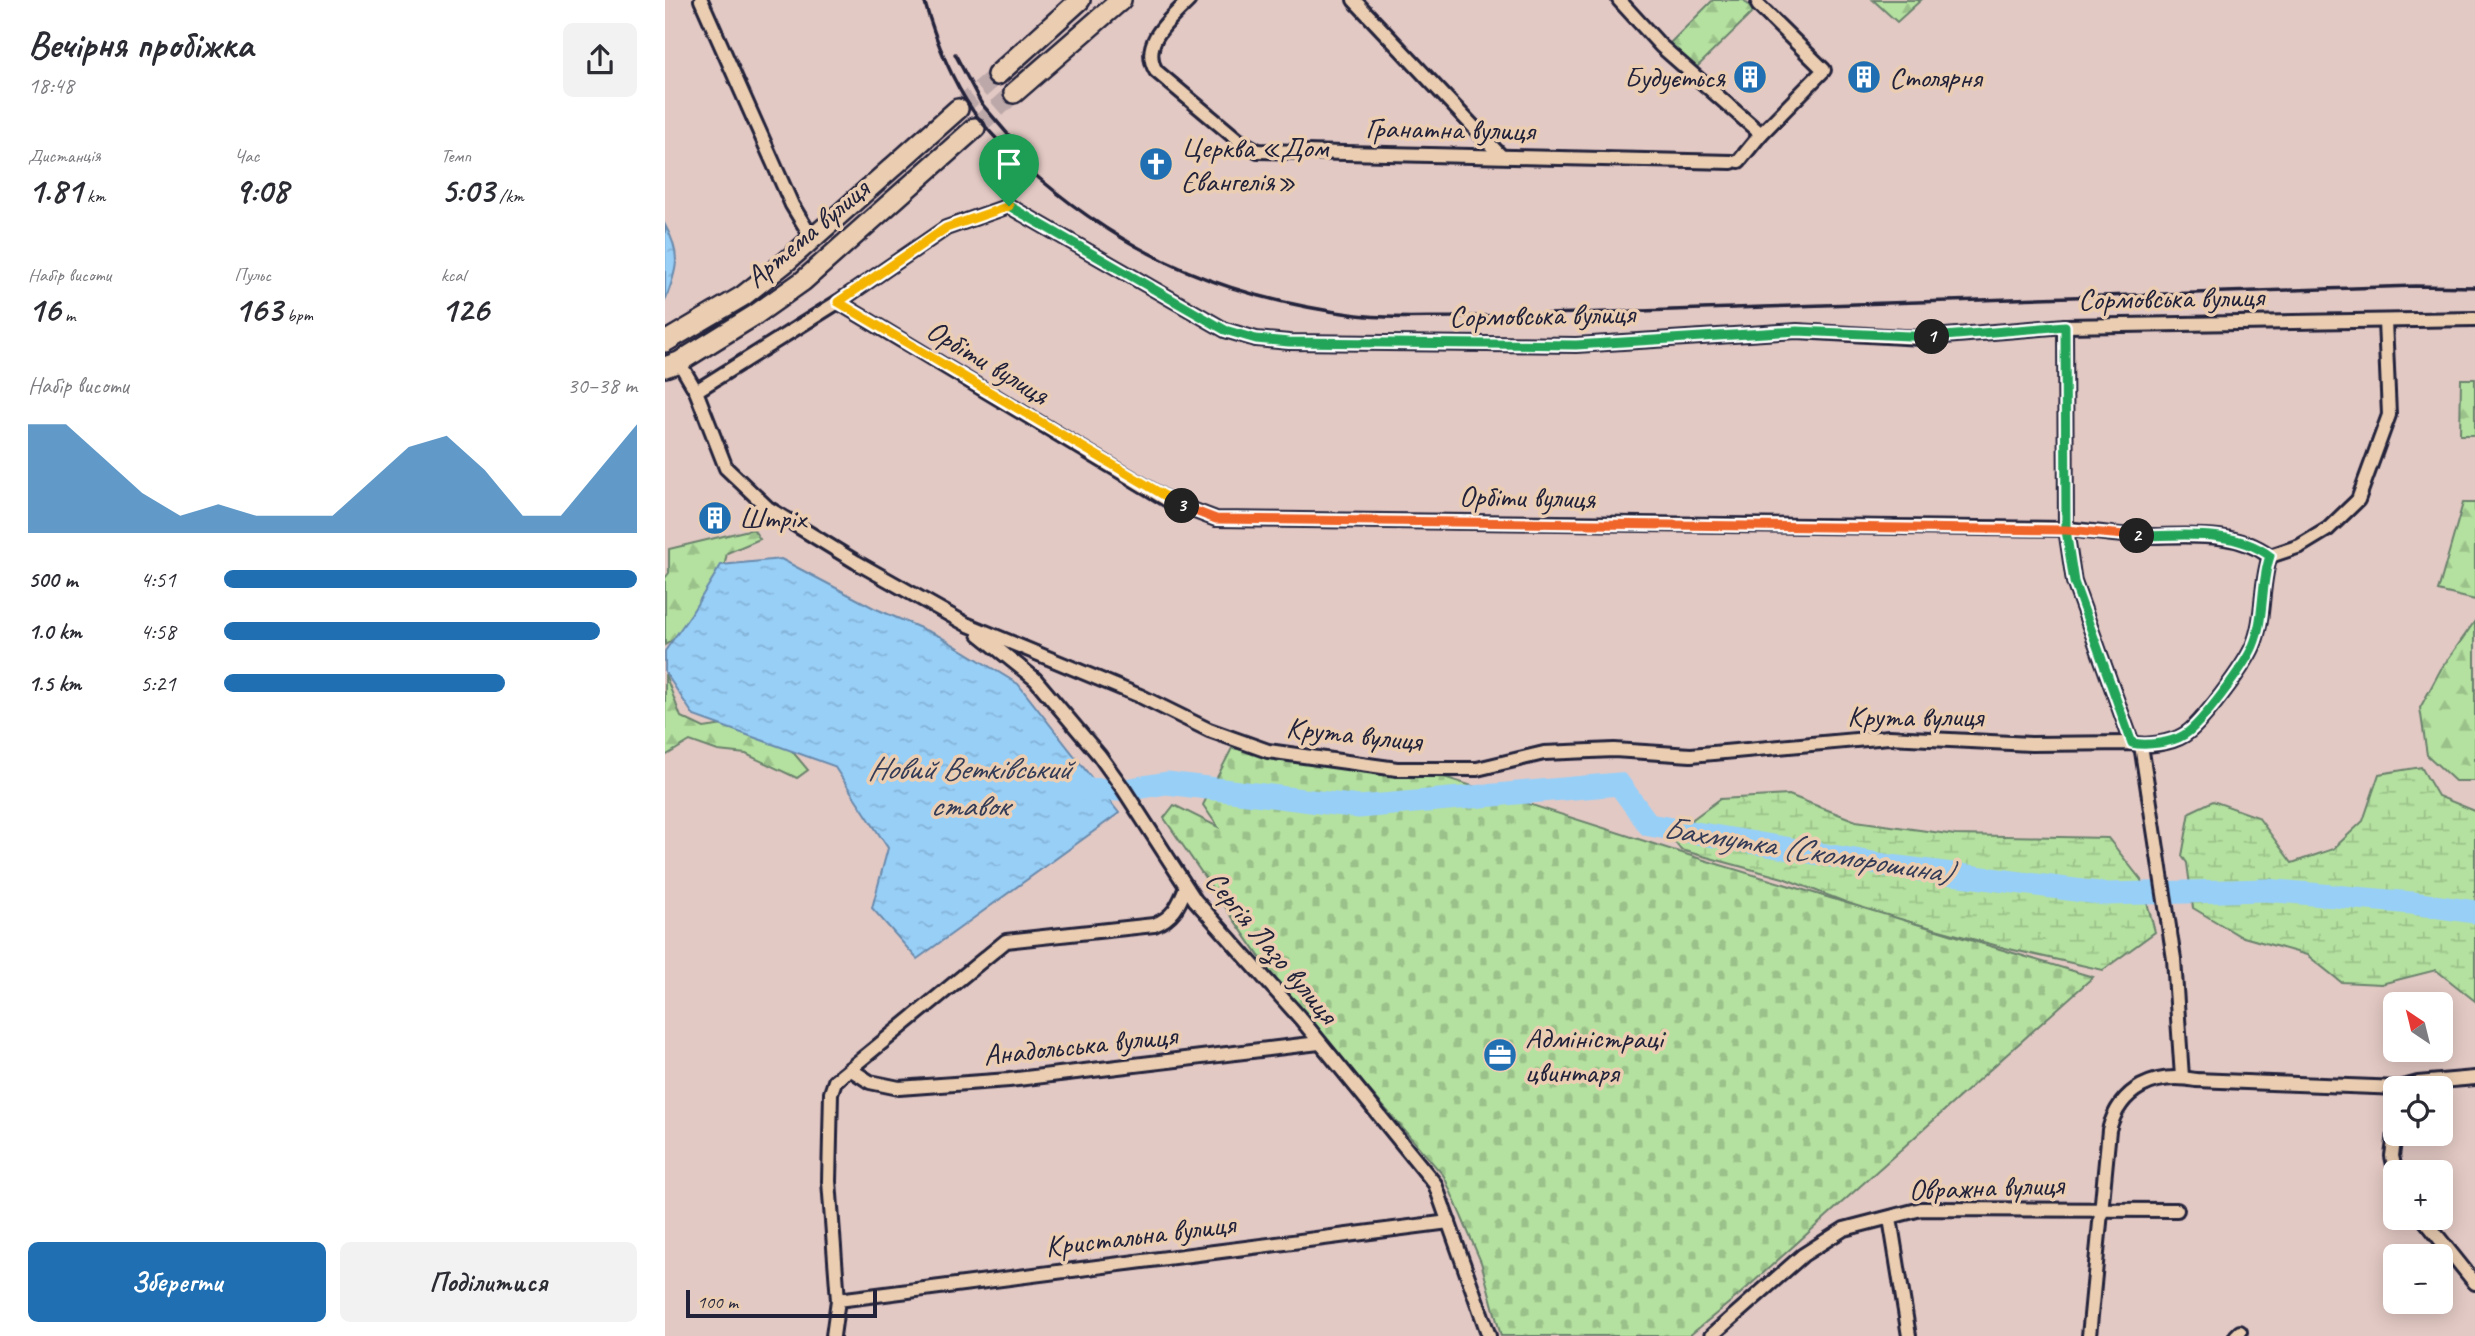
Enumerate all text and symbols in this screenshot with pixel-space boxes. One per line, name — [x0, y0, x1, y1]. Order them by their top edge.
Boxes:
text: Вечірня пробіжка — [28, 21, 253, 68]
button: share — [563, 23, 637, 97]
place label: Будується — [1624, 58, 1726, 96]
building icon: Будується — [1731, 58, 1769, 96]
building icon: Столярня — [1845, 58, 1883, 96]
place label: Столярня — [1889, 58, 1984, 96]
text: 18:48 — [28, 71, 74, 100]
street label: Гранатна вулиця — [1365, 109, 1538, 150]
place label: Церква «Дом Євангелія» — [1181, 128, 1330, 200]
pin — [979, 134, 1039, 206]
text: Дистанція — [28, 144, 101, 168]
text: Час — [234, 144, 259, 168]
text: Темп — [441, 144, 471, 168]
icon: arrive — [990, 145, 1028, 183]
church icon: Церква «Дом Євангелія» — [1137, 145, 1175, 183]
text: 1.81 — [28, 168, 82, 213]
text: 9:08 — [234, 168, 288, 213]
text: 5:03 — [441, 168, 494, 213]
street label: Артема вулиця — [737, 168, 879, 296]
text: km — [82, 184, 105, 208]
text: /km — [494, 184, 524, 208]
text: Набір висоти — [28, 263, 111, 287]
text: Пульс — [234, 263, 271, 287]
text: kcal — [441, 263, 466, 287]
street label: Сормовська вулиця — [2078, 277, 2267, 319]
text: 16 — [28, 287, 60, 332]
text: 163 — [234, 287, 282, 332]
text: 126 — [441, 287, 489, 332]
street label: Сормовська вулиця — [1449, 294, 1638, 336]
text: m — [60, 303, 76, 327]
text: bpm — [282, 303, 313, 327]
street label: Орбіти вулиця — [920, 311, 1057, 414]
pin: 1 — [1915, 320, 1949, 354]
text: 1 — [1927, 324, 1936, 348]
text: Набір висоти — [28, 371, 128, 400]
text: 30–38 m — [567, 371, 637, 400]
street label: Орбіти вулиця — [1458, 477, 1597, 517]
pin: 3 — [1165, 489, 1199, 524]
text: 3 — [1177, 493, 1186, 517]
building icon: Штріх — [696, 499, 734, 537]
place label: Штріх — [739, 499, 808, 537]
pin: 2 — [2119, 518, 2155, 554]
text: 2 — [2132, 523, 2141, 547]
text: 500 m — [28, 565, 77, 594]
text: 4:51 — [140, 565, 176, 594]
text: 1.0 km — [28, 617, 82, 646]
text: 4:58 — [140, 617, 176, 646]
text: 1.5 km — [28, 669, 81, 698]
text: 5:21 — [140, 669, 176, 698]
street label: Крута вулиця — [1847, 697, 1985, 735]
street label: Крута вулиця — [1285, 708, 1426, 760]
water label: Новий Ветківський ставок — [868, 748, 1077, 826]
water label: Бахмутка (Скоморошина) — [1660, 807, 1960, 894]
street label: Сергія Лазо вулиця — [1197, 863, 1349, 1033]
north arrow — [2383, 992, 2453, 1062]
map controls — [2383, 992, 2453, 1314]
street label: Анадольська вулиця — [981, 1016, 1181, 1074]
place label: Адміністраці цвинтаря — [1525, 1019, 1667, 1091]
office icon: Адміністраці цвинтаря — [1481, 1036, 1519, 1074]
button: locate — [2383, 1076, 2453, 1146]
button: + — [2383, 1160, 2453, 1230]
street label: Овражна вулиця — [1908, 1165, 2067, 1209]
street label: Кристальна вулиця — [1043, 1204, 1240, 1265]
button: Зберегти — [28, 1242, 326, 1322]
button: Поділитися — [340, 1242, 637, 1322]
button: − — [2383, 1244, 2453, 1314]
scale bar — [686, 1287, 877, 1319]
text: 100 m — [697, 1290, 738, 1314]

